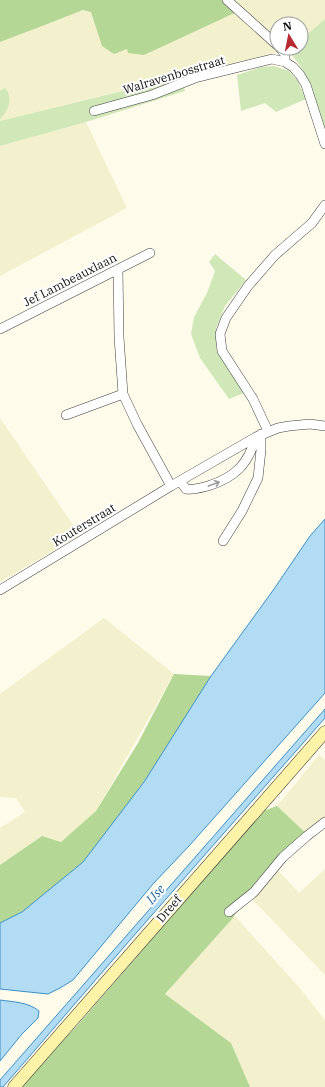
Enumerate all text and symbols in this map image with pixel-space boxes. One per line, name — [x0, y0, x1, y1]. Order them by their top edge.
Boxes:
north arrow — [269, 16, 309, 56]
text: N — [282, 18, 293, 34]
street label: Walravenbosstraat — [121, 52, 227, 97]
street label: Jef Lambeauxlaan — [21, 249, 119, 310]
one-way arrow — [208, 479, 220, 487]
street label: Kouterstraat — [49, 500, 118, 549]
water label: IJse — [142, 881, 169, 908]
street label: Dreef — [153, 891, 185, 925]

